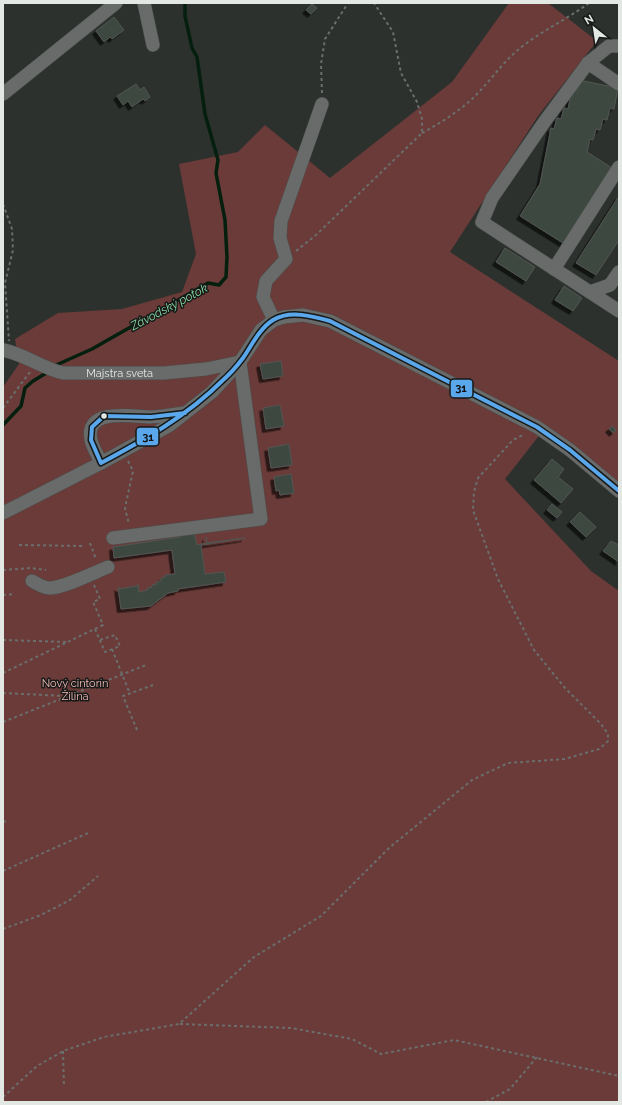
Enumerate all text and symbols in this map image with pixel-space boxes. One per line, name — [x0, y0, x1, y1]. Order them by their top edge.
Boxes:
north arrow — [574, 8, 614, 48]
text: N — [582, 12, 596, 28]
water label: Závodský potok — [127, 280, 211, 334]
street label: Majstra sveta — [86, 367, 153, 380]
line badge: 31 — [450, 379, 473, 398]
text: 31 — [455, 382, 467, 395]
unlabelled marker — [99, 411, 109, 421]
line badge: 31 — [136, 427, 159, 446]
text: 31 — [142, 431, 154, 444]
park label: Nový cintorín Žilina — [42, 677, 108, 703]

